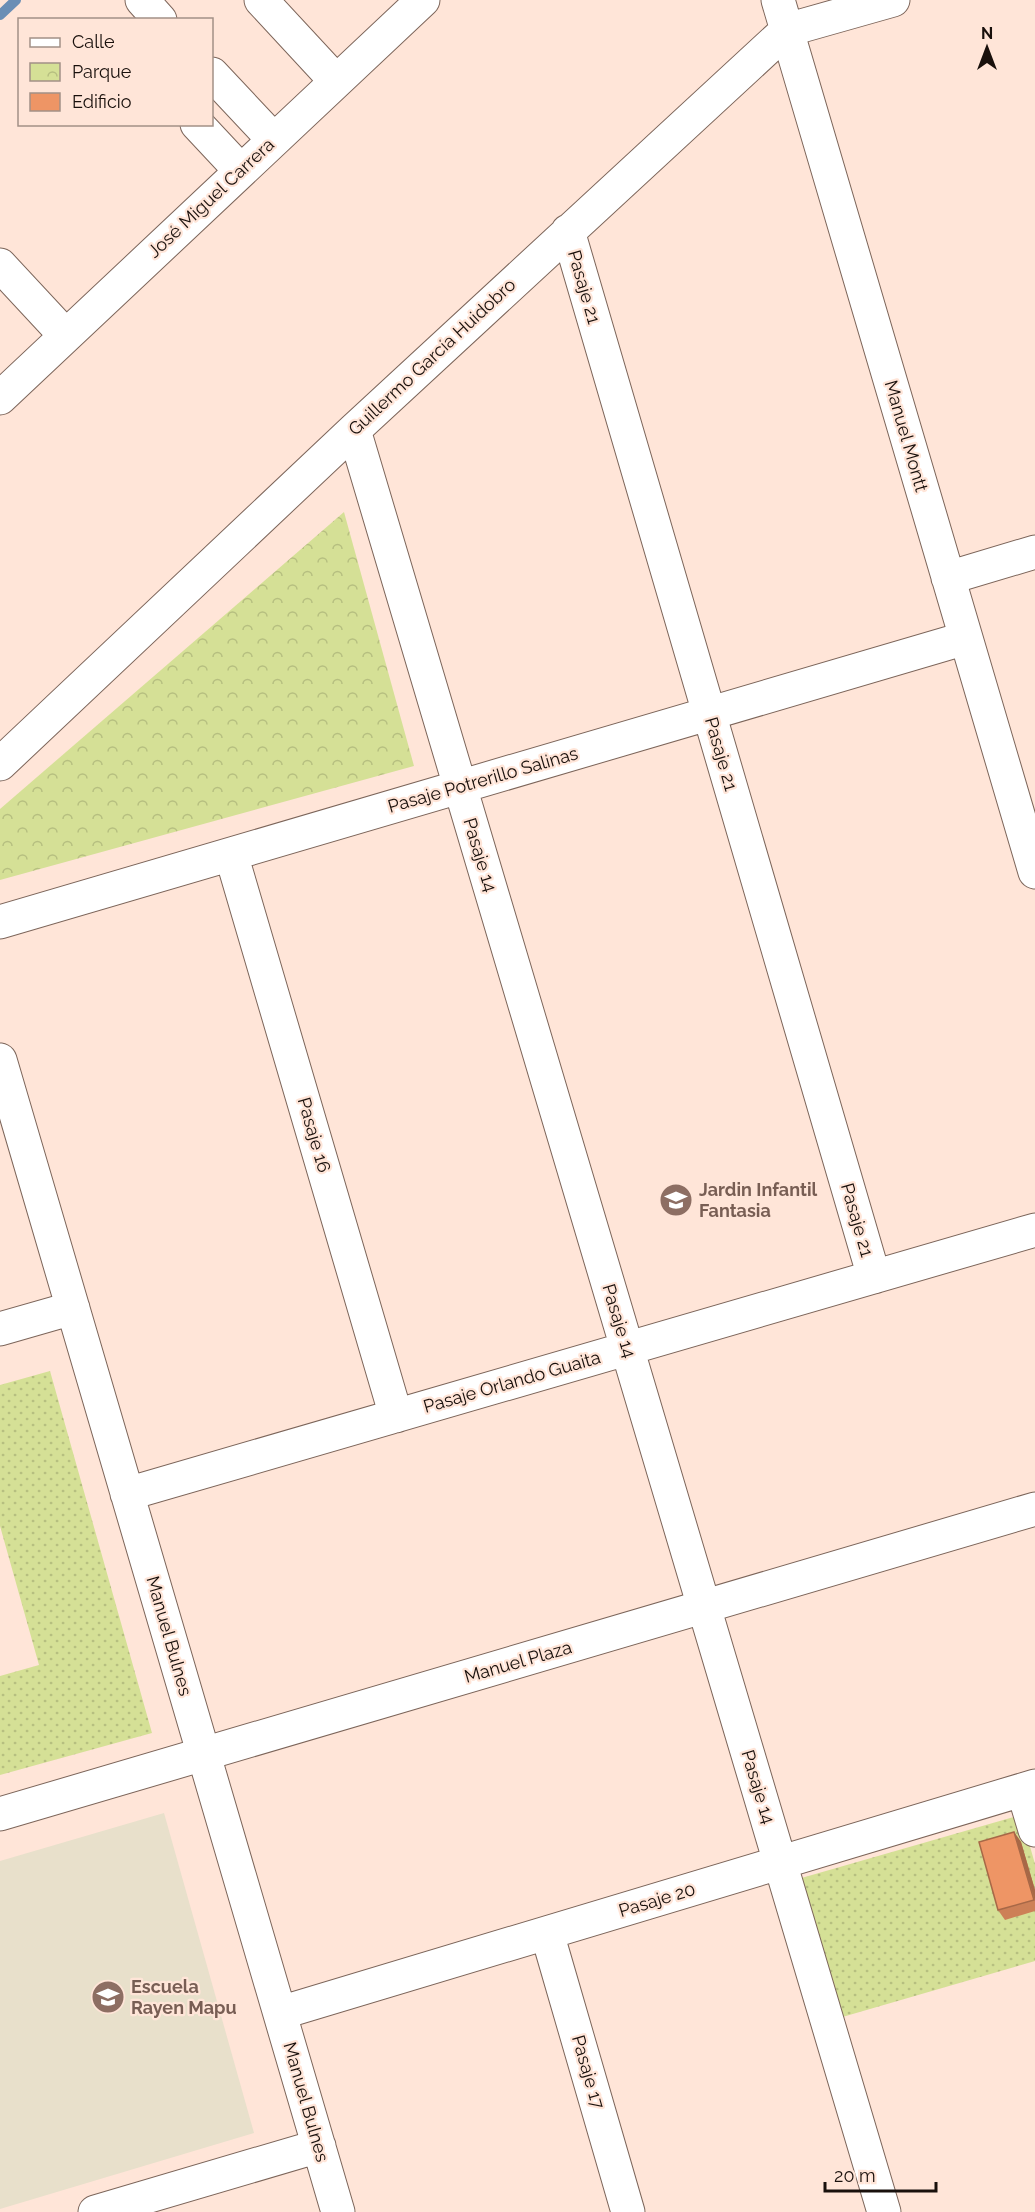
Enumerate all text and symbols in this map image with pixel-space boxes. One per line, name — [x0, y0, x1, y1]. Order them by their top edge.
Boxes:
legend — [18, 18, 213, 126]
north arrow — [957, 18, 1017, 78]
text: N — [981, 24, 993, 43]
text: Calle — [72, 31, 115, 52]
text: Parque — [72, 61, 132, 82]
text: Edificio — [72, 91, 132, 112]
street label: José Miguel Carrera — [143, 134, 278, 262]
street label: Pasaje 21 — [564, 248, 605, 326]
street label: Guillermo García Huidobro — [344, 274, 520, 440]
street label: Manuel Montt — [881, 378, 932, 494]
street label: Pasaje 21 — [701, 715, 742, 793]
street label: Pasaje Potrerillo Salinas — [385, 742, 581, 817]
street label: Pasaje 14 — [459, 815, 502, 894]
street label: Pasaje 16 — [294, 1095, 335, 1175]
place label: Jardin Infantil Fantasia — [699, 1179, 817, 1221]
street label: Pasaje 21 — [837, 1181, 878, 1259]
school or university icon: Jardin Infantil Fantasia — [658, 1182, 694, 1218]
street label: Pasaje 14 — [598, 1281, 641, 1360]
street label: Pasaje Orlando Guaita — [421, 1346, 603, 1417]
street label: Manuel Bulnes — [142, 1574, 197, 1698]
street label: Manuel Plaza — [462, 1636, 574, 1687]
street label: Pasaje 14 — [737, 1747, 780, 1826]
street label: Pasaje 20 — [616, 1878, 698, 1921]
place label: Escuela Rayen Mapu — [131, 1976, 237, 2018]
school or university icon: Escuela Rayen Mapu — [90, 1979, 126, 2015]
street label: Pasaje 17 — [568, 2033, 609, 2112]
street label: Manuel Bulnes — [279, 2040, 334, 2164]
scale bar — [825, 2155, 936, 2193]
text: 20 m — [834, 2165, 876, 2186]

